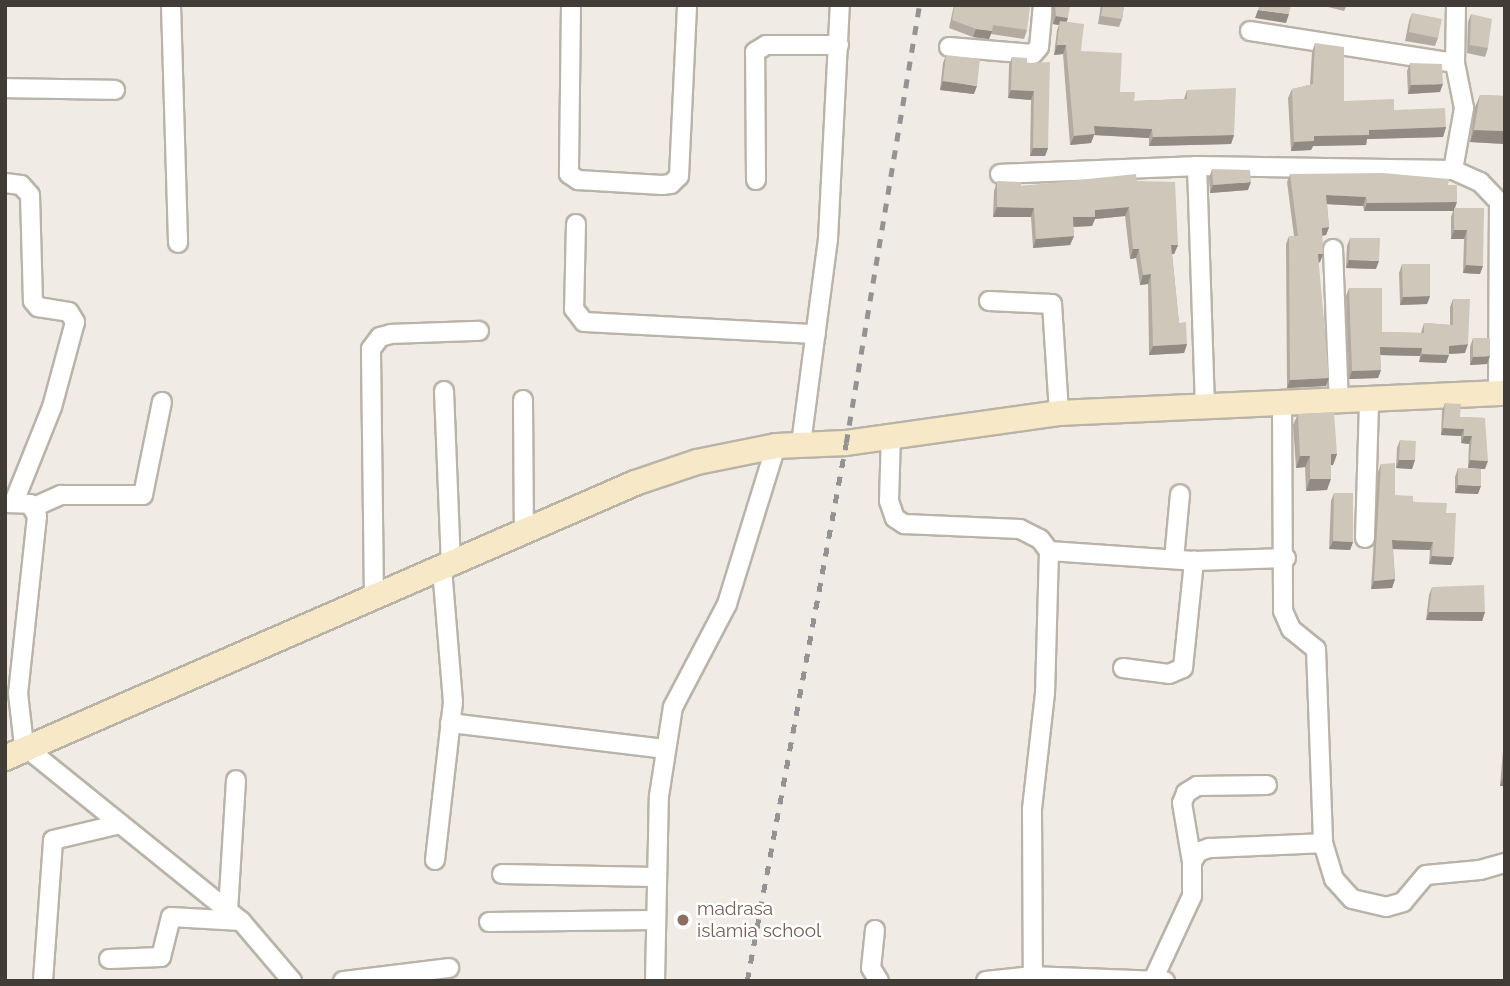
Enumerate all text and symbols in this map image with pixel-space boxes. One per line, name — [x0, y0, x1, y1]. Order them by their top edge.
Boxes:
place label: madrasa islamia school — [697, 898, 821, 942]
marker: madrasa islamia school — [675, 912, 691, 928]

